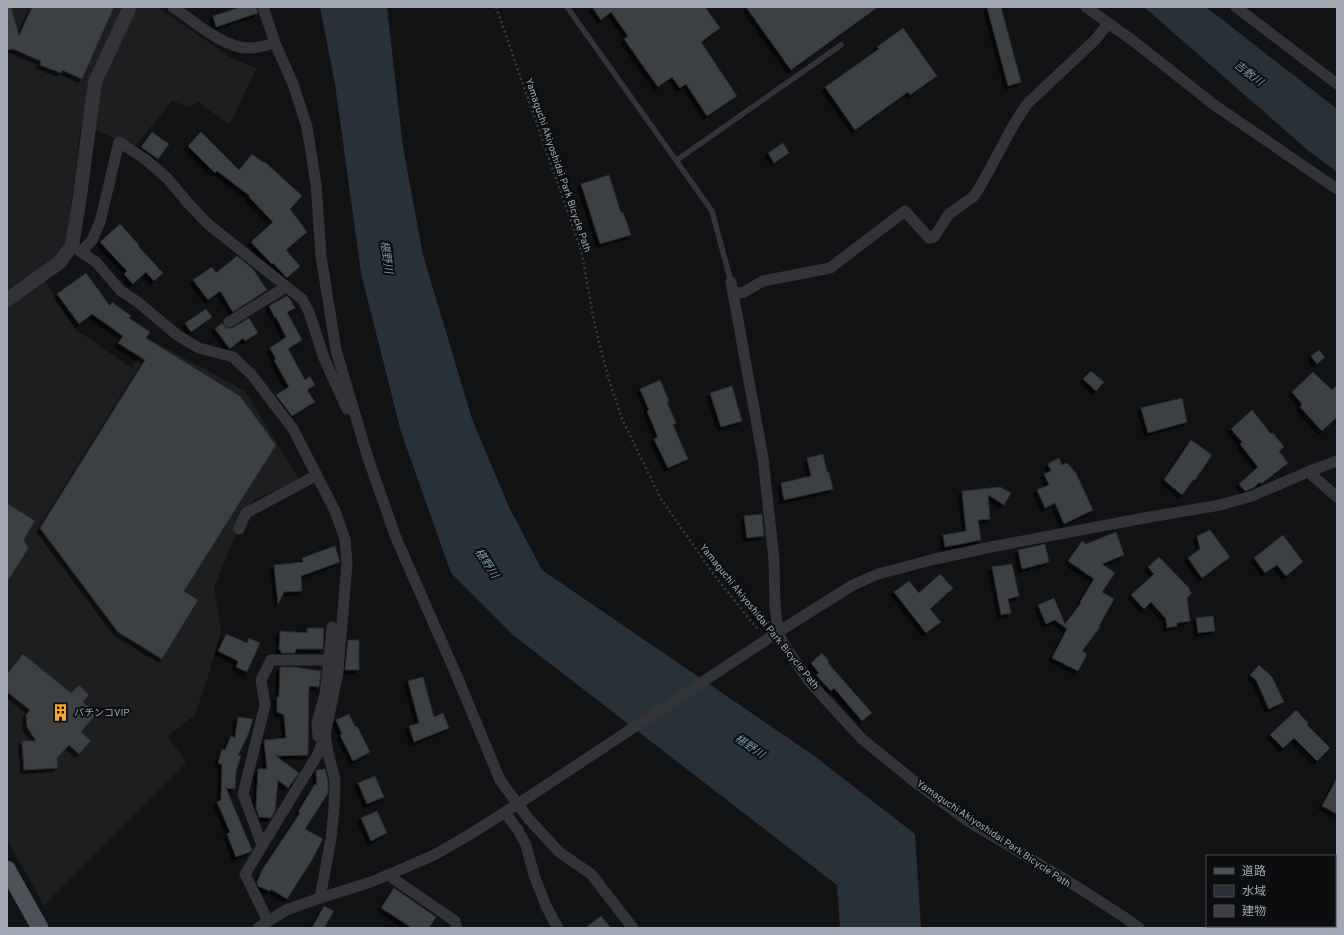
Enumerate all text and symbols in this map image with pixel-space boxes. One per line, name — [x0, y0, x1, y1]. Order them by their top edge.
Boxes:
water label: 吉敷川 — [1231, 58, 1267, 90]
street label: Yamaguchi Akiyoshidai Park Bicycle Path — [522, 77, 594, 254]
water label: 椹野川 — [377, 240, 395, 275]
street label: Yamaguchi Akiyoshidai Park Bicycle Path — [696, 542, 822, 692]
water label: 椹野川 — [471, 546, 502, 582]
building icon: パチンコVIP — [51, 702, 71, 722]
place label: パチンコVIP — [74, 707, 130, 720]
water label: 椹野川 — [732, 732, 768, 762]
street label: Yamaguchi Akiyoshidai Park Bicycle Path — [913, 778, 1073, 891]
legend — [1206, 855, 1336, 927]
text: 道路 — [1242, 864, 1266, 880]
text: 水域 — [1242, 884, 1266, 900]
text: 建物 — [1242, 904, 1266, 920]

